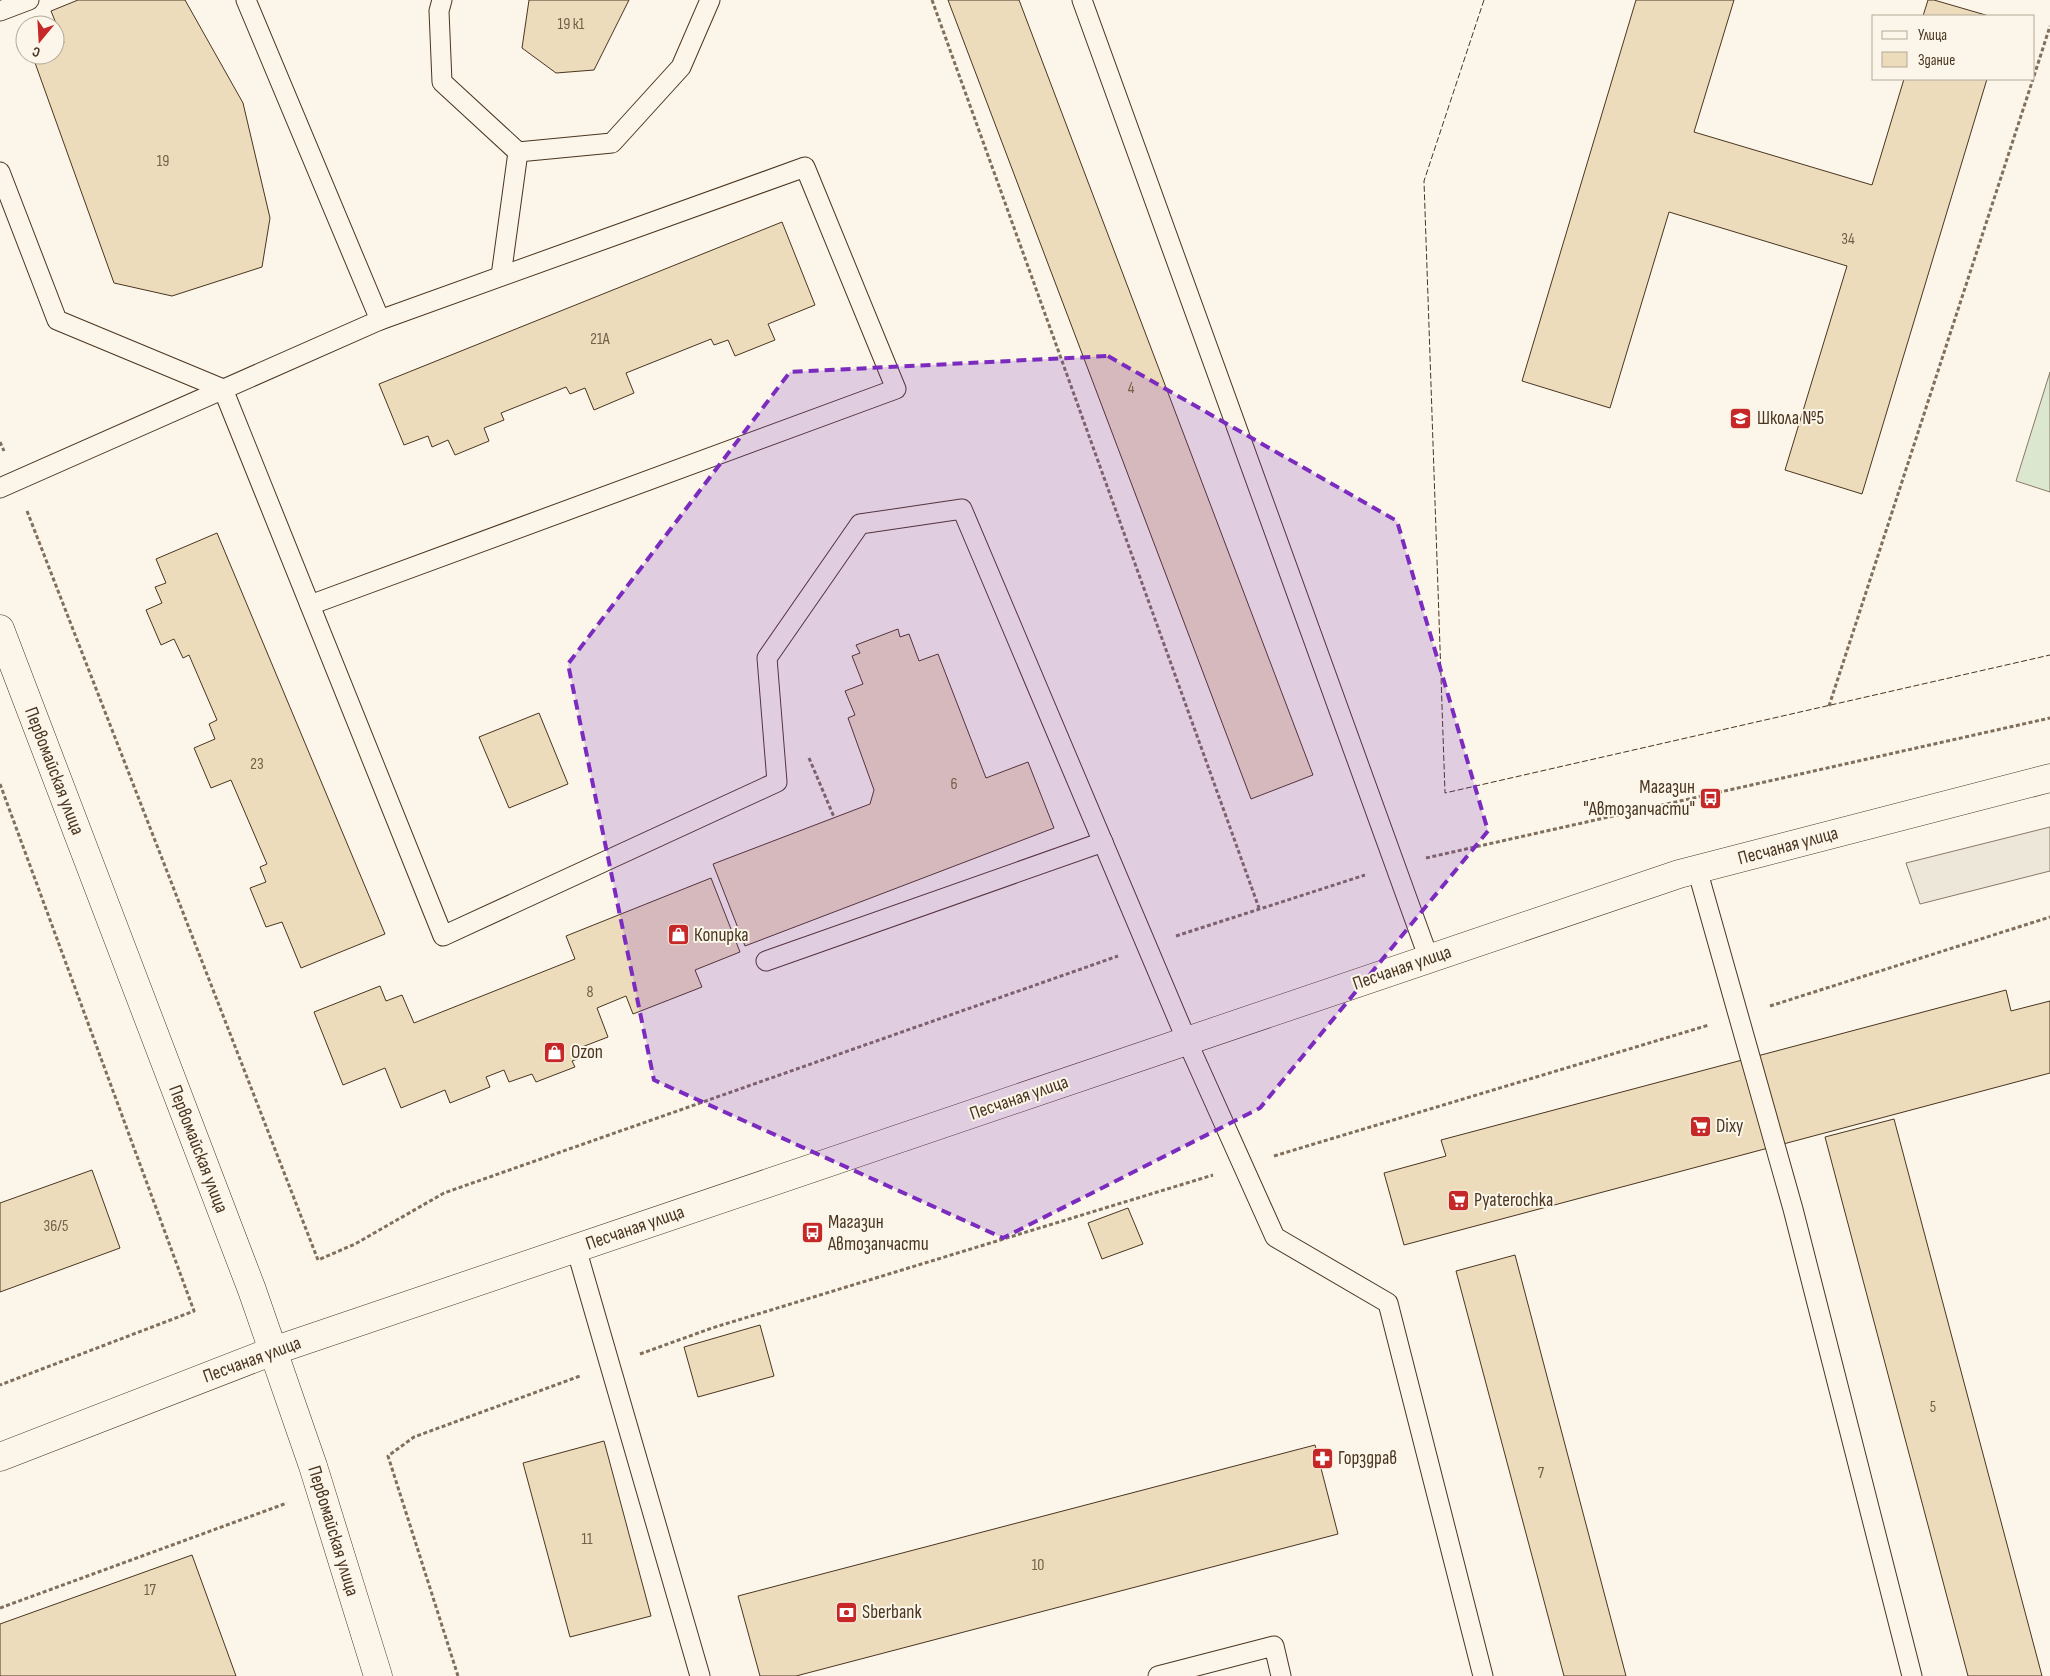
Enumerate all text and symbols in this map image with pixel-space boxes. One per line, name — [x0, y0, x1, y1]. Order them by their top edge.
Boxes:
north arrow — [15, 15, 65, 65]
house number: 19 к1 — [558, 15, 585, 34]
legend — [1872, 15, 2035, 80]
text: Улица — [1918, 26, 1947, 45]
text: С — [30, 43, 42, 61]
text: Здание — [1918, 51, 1955, 70]
house number: 19 — [157, 152, 169, 171]
house number: 34 — [1841, 230, 1855, 249]
house number: 21А — [590, 330, 610, 349]
house number: 4 — [1128, 379, 1135, 398]
school or university icon: Школа №5 — [1729, 406, 1753, 430]
place label: Школа №5 — [1757, 407, 1824, 430]
street label: Первомайская улица — [19, 704, 89, 838]
house number: 23 — [250, 755, 264, 774]
house number: 6 — [950, 775, 958, 794]
place label: Магазин "Автозапчасти" — [1583, 776, 1695, 821]
bus stop icon: Магазин "Автозапчасти" — [1699, 786, 1723, 810]
street label: Песчаная улица — [1735, 822, 1841, 870]
shop icon: Копирка — [666, 923, 690, 947]
place label: Копирка — [694, 924, 749, 947]
street label: Песчаная улица — [1350, 940, 1454, 996]
house number: 8 — [586, 983, 594, 1002]
shop icon: Ozon — [543, 1040, 567, 1064]
place label: Ozon — [571, 1041, 603, 1064]
street label: Песчаная улица — [967, 1070, 1071, 1126]
street label: Первомайская улица — [163, 1082, 233, 1216]
supermarket icon: Dixy — [1688, 1114, 1712, 1138]
place label: Dixy — [1716, 1115, 1744, 1138]
supermarket icon: Pyaterochka — [1446, 1188, 1470, 1212]
place label: Pyaterochka — [1474, 1189, 1553, 1212]
street label: Песчаная улица — [583, 1200, 687, 1256]
place label: Магазин Автозапчасти — [827, 1211, 929, 1256]
house number: 36/5 — [44, 1217, 68, 1236]
bus stop icon: Магазин Автозапчасти — [800, 1221, 824, 1245]
street label: Песчаная улица — [200, 1332, 304, 1388]
house number: 5 — [1930, 1398, 1936, 1417]
pharmacy icon: Горздрав — [1310, 1446, 1334, 1470]
place label: Горздрав — [1338, 1447, 1397, 1470]
street label: Первомайская улица — [302, 1463, 364, 1599]
house number: 7 — [1538, 1464, 1545, 1483]
house number: 11 — [581, 1530, 593, 1549]
house number: 10 — [1032, 1556, 1044, 1575]
house number: 17 — [144, 1581, 157, 1600]
bank icon: Sberbank — [834, 1600, 858, 1624]
place label: Sberbank — [862, 1601, 922, 1624]

